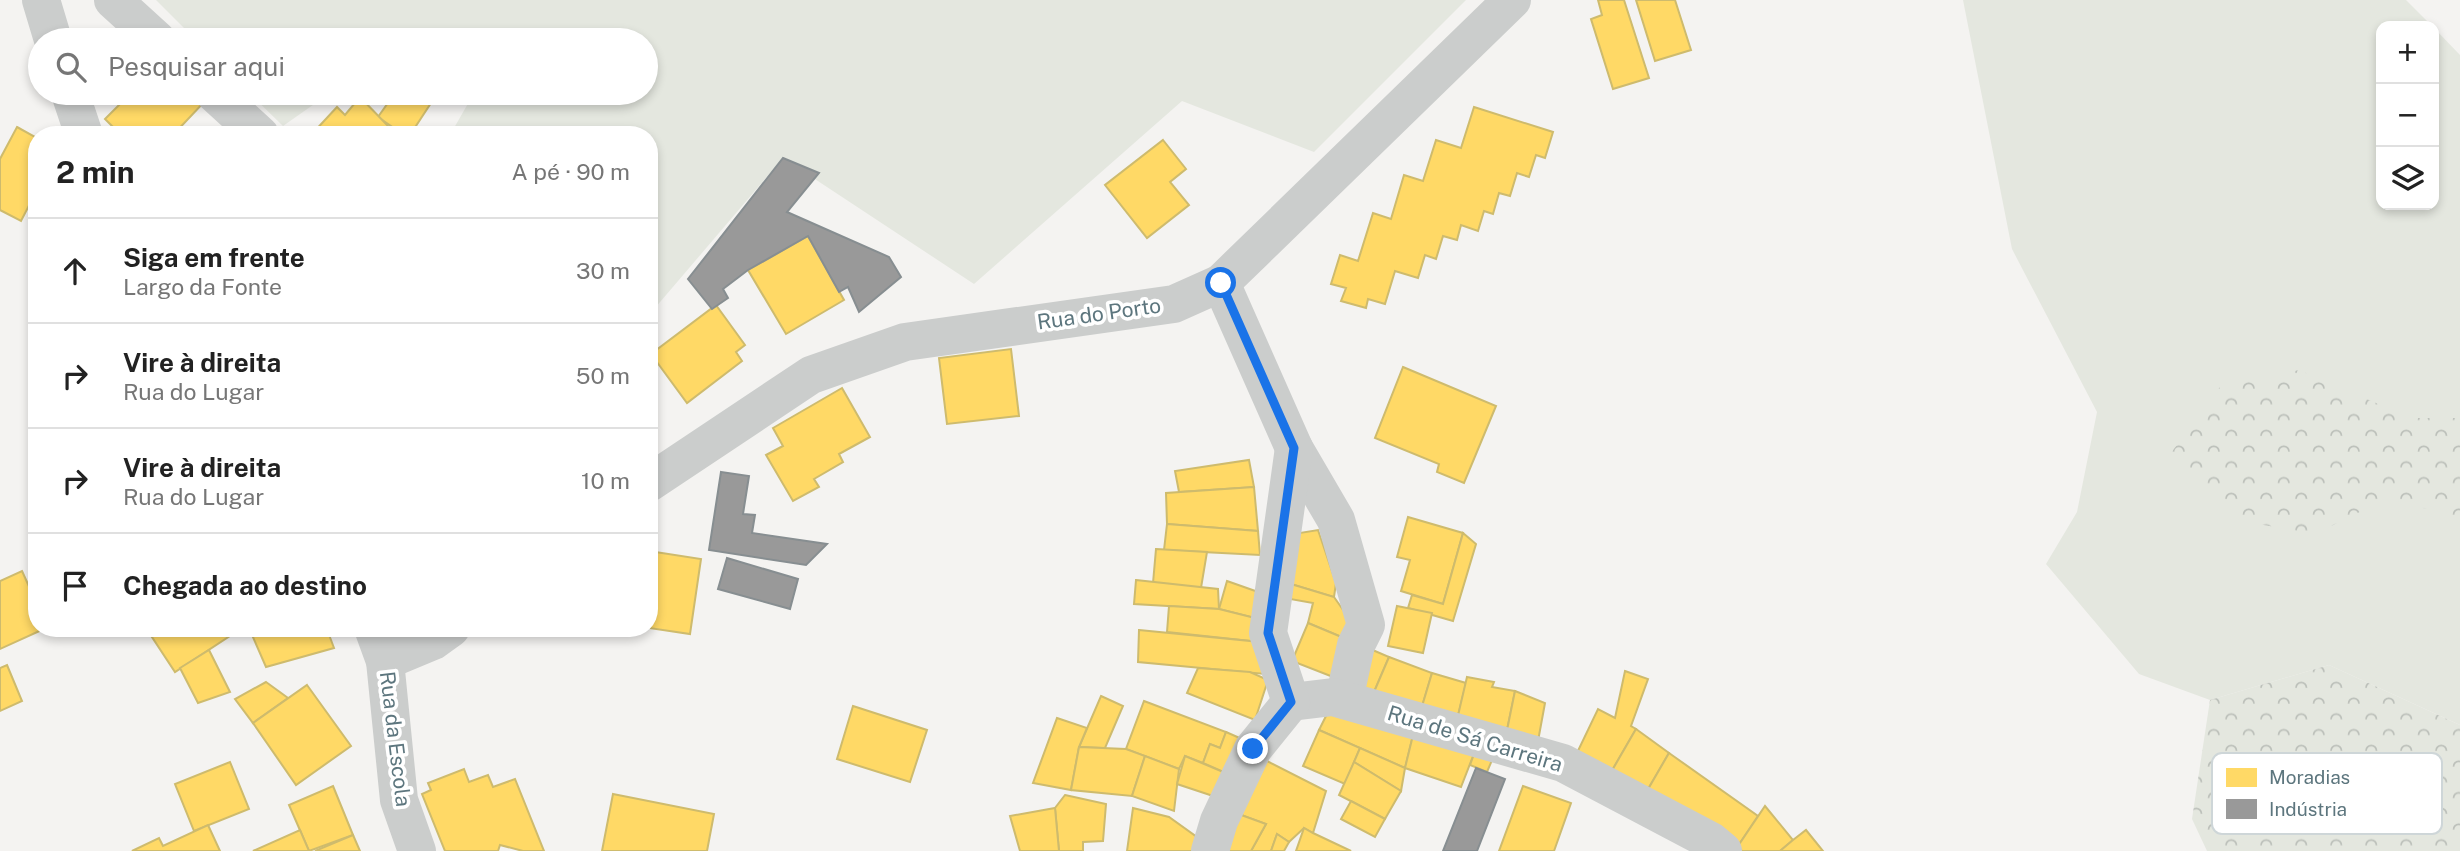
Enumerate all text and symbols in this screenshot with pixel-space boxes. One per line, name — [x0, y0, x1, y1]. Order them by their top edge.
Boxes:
map controls — [2376, 21, 2439, 210]
button: + — [2376, 21, 2439, 84]
search box — [28, 28, 658, 105]
icon: search — [52, 48, 90, 86]
text: Pesquisar aqui — [108, 51, 285, 82]
button: − — [2376, 84, 2439, 147]
button: layers — [2376, 147, 2439, 210]
text: 2 min — [56, 154, 135, 190]
text: A pé · 90 m — [511, 158, 630, 185]
text: Siga em frente — [123, 242, 305, 273]
icon: ahead — [56, 252, 94, 290]
text: 30 m — [576, 257, 630, 284]
route start — [1205, 267, 1236, 298]
text: Largo da Fonte — [123, 273, 282, 300]
street label: Rua do Porto — [1035, 292, 1162, 335]
text: Vire à direita — [123, 347, 281, 378]
icon: right — [56, 357, 94, 395]
text: 50 m — [576, 362, 630, 389]
text: Rua do Lugar — [123, 378, 264, 405]
text: Vire à direita — [123, 452, 281, 483]
icon: right — [56, 462, 94, 500]
text: 10 m — [581, 467, 630, 494]
text: Rua do Lugar — [123, 483, 264, 510]
icon: arrive — [56, 567, 94, 605]
text: Chegada ao destino — [123, 570, 367, 601]
street label: Rua da Escola — [375, 670, 416, 808]
street label: Rua de Sá Carreira — [1385, 700, 1566, 777]
route end — [1237, 733, 1268, 764]
legend — [2212, 753, 2442, 834]
text: Moradias — [2269, 766, 2350, 788]
text: Indústria — [2269, 798, 2347, 820]

